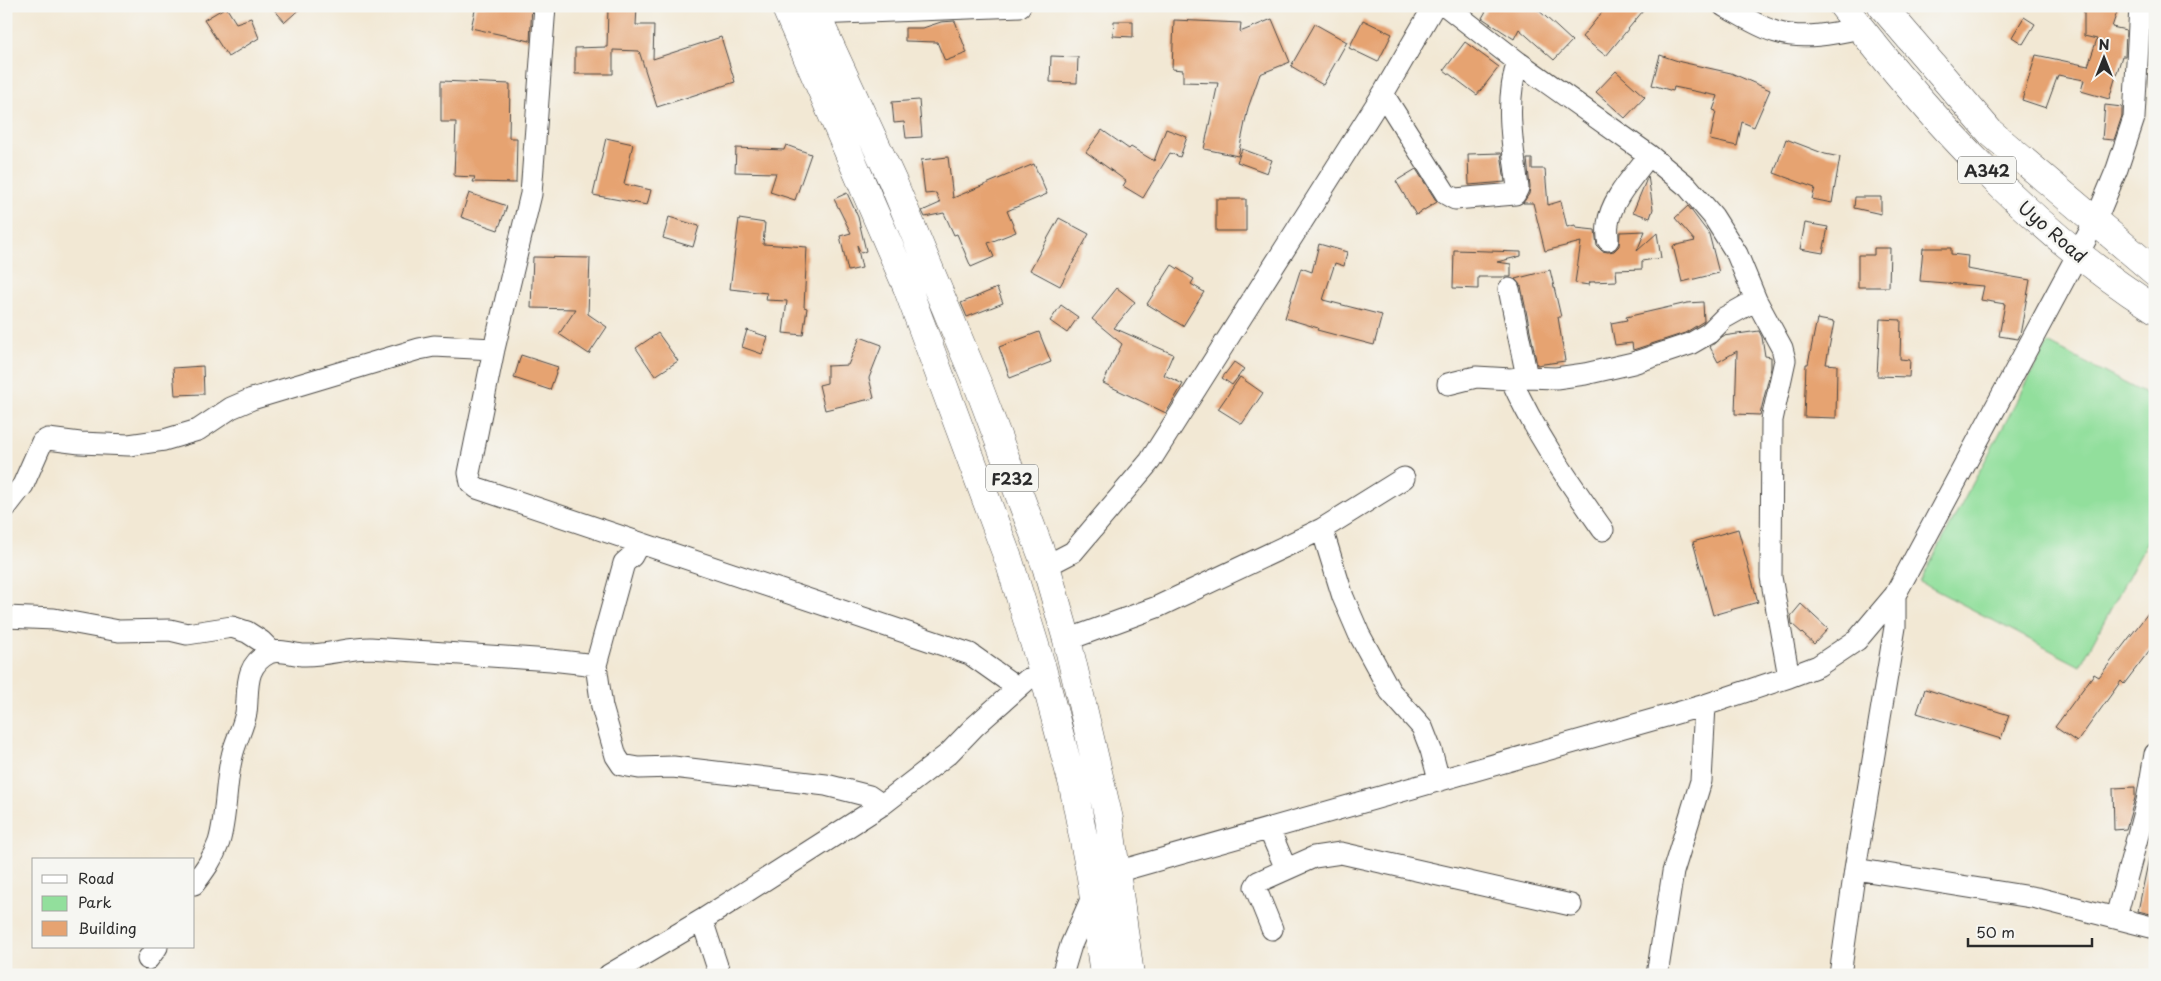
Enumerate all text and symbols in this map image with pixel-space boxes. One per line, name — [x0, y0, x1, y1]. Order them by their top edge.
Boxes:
north arrow — [2078, 32, 2128, 82]
text: N — [2098, 34, 2110, 55]
road number: A342 — [1958, 156, 2016, 184]
street label: Uyo Road — [2013, 193, 2093, 269]
road number: F232 — [986, 464, 1038, 492]
legend — [32, 858, 195, 948]
text: Road — [78, 866, 114, 889]
text: Park — [78, 890, 112, 913]
text: Building — [78, 916, 137, 939]
scale bar — [1968, 916, 2092, 948]
text: 50 m — [1976, 920, 2015, 943]

